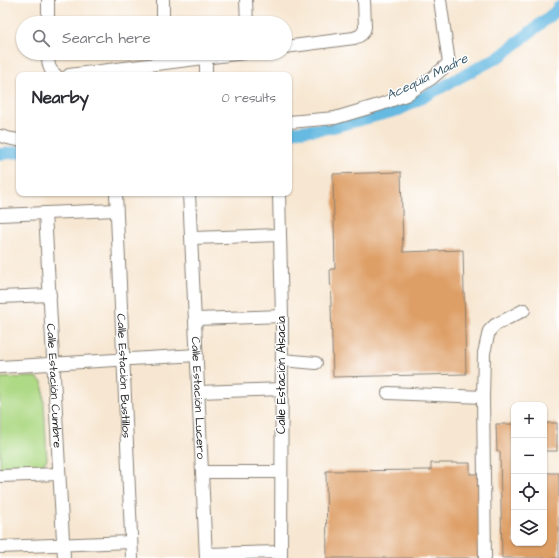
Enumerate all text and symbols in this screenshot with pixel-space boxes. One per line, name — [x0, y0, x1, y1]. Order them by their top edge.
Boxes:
search box — [16, 16, 292, 60]
icon: search — [30, 27, 52, 49]
text: Search here — [62, 28, 151, 49]
water label: Acequia Madre — [383, 49, 472, 105]
text: Nearby — [32, 86, 89, 110]
text: 0 results — [221, 89, 276, 107]
street label: Calle Estación Bustillos — [113, 313, 135, 438]
street label: Calle Estación Alsacia — [273, 316, 290, 434]
street label: Calle Estación Cumbre — [43, 323, 66, 449]
street label: Calle Estación Lucero — [187, 336, 210, 460]
map controls — [511, 402, 547, 546]
button: + — [511, 402, 547, 438]
button: − — [511, 438, 547, 474]
button: locate — [511, 474, 547, 510]
button: layers — [511, 510, 547, 546]

